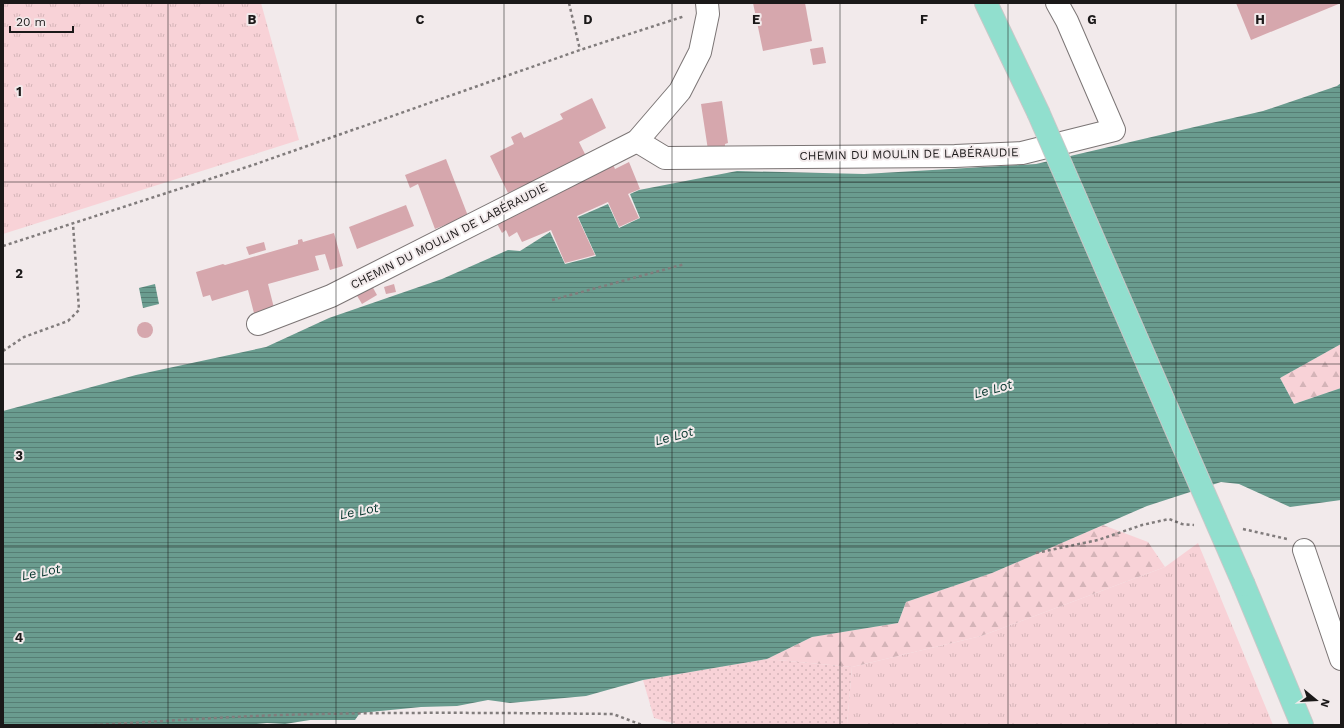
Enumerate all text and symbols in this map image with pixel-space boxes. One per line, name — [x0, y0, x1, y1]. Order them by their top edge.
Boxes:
scale bar — [10, 8, 73, 34]
text: B — [248, 12, 257, 27]
text: C — [416, 12, 425, 27]
text: D — [583, 12, 593, 27]
text: E — [752, 12, 760, 27]
text: F — [920, 12, 928, 27]
text: G — [1087, 12, 1097, 27]
text: H — [1255, 12, 1265, 27]
text: 20 m — [16, 15, 46, 29]
text: 1 — [16, 84, 22, 99]
street label: CHEMIN DU MOULIN DE LABÉRAUDIE — [799, 145, 1019, 163]
street label: CHEMIN DU MOULIN DE LABÉRAUDIE — [348, 180, 550, 292]
text: 2 — [15, 266, 23, 281]
water label: Le Lot — [972, 376, 1015, 401]
water label: Le Lot — [653, 423, 696, 448]
text: 3 — [15, 448, 23, 463]
water label: Le Lot — [338, 500, 380, 522]
water label: Le Lot — [20, 561, 62, 583]
text: 4 — [15, 630, 24, 645]
north arrow — [1296, 680, 1336, 720]
text: N — [1318, 697, 1332, 709]

